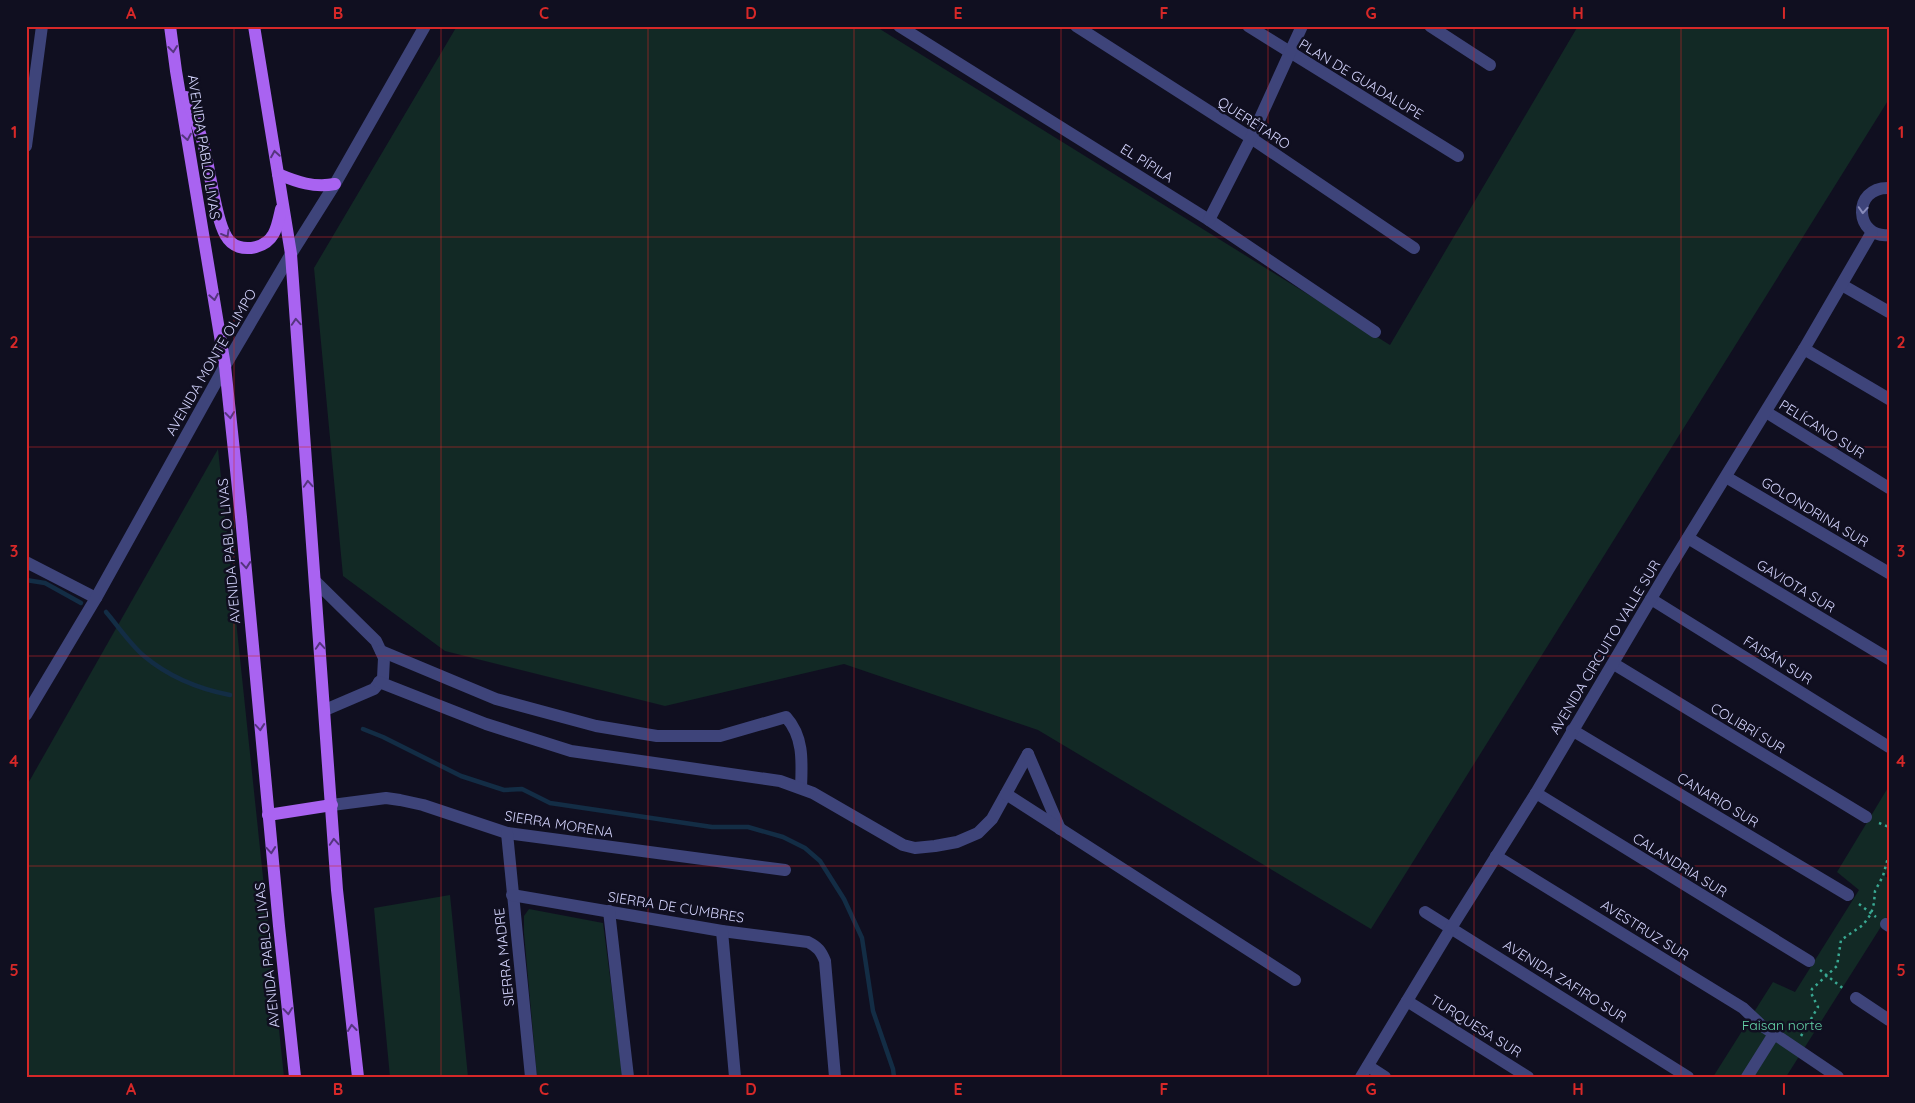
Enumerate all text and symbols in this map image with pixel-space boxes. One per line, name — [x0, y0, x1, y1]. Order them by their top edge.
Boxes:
text: A — [126, 3, 137, 23]
text: B — [333, 3, 343, 23]
text: C — [539, 3, 549, 23]
text: D — [745, 3, 757, 23]
text: E — [953, 3, 963, 23]
text: F — [1160, 3, 1169, 23]
text: G — [1365, 3, 1377, 23]
text: H — [1572, 3, 1584, 23]
text: I — [1782, 3, 1786, 23]
street label: PLAN DE GUADALUPE — [1296, 35, 1426, 123]
one-way arrow — [167, 45, 178, 53]
street label: AVENIDA PABLO LIVAS — [184, 73, 224, 221]
street label: QUERÉTARO — [1214, 93, 1294, 153]
text: 1 — [11, 122, 17, 142]
text: 1 — [1898, 122, 1904, 142]
one-way arrow — [181, 132, 191, 141]
street label: EL PÍPILA — [1117, 140, 1177, 186]
one-way arrow — [270, 149, 280, 158]
one-way arrow — [1857, 207, 1868, 215]
one-way arrow — [220, 229, 230, 238]
street label: AVENIDA MONTE OLIMPO — [162, 285, 261, 439]
one-way arrow — [208, 293, 218, 301]
one-way arrow — [291, 318, 302, 326]
text: 2 — [9, 332, 19, 352]
text: 2 — [1896, 332, 1906, 352]
street label: PELÍCANO SUR — [1776, 396, 1868, 462]
one-way arrow — [225, 411, 236, 419]
street label: GOLONDRINA SUR — [1758, 473, 1872, 551]
street label: AVENIDA PABLO LIVAS — [214, 477, 244, 625]
one-way arrow — [303, 480, 314, 488]
text: 3 — [10, 541, 18, 561]
text: 3 — [1897, 541, 1905, 561]
street label: GAVIOTA SUR — [1753, 555, 1839, 617]
street label: AVENIDA CIRCUITO VALLE SUR — [1546, 556, 1664, 738]
one-way arrow — [240, 561, 251, 569]
street label: FAISÁN SUR — [1740, 632, 1816, 688]
one-way arrow — [315, 642, 326, 650]
street label: COLIBRÍ SUR — [1707, 699, 1789, 757]
one-way arrow — [254, 723, 265, 731]
text: 4 — [9, 751, 19, 771]
text: 4 — [1896, 751, 1906, 771]
street label: CANARIO SUR — [1674, 769, 1762, 831]
street label: SIERRA MORENA — [503, 807, 615, 841]
street label: CALANDRIA SUR — [1629, 829, 1731, 901]
one-way arrow — [329, 837, 340, 845]
one-way arrow — [266, 846, 277, 854]
street label: AVENIDA PABLO LIVAS — [250, 881, 284, 1029]
street label: SIERRA DE CUMBRES — [607, 887, 746, 927]
street label: AVESTRUZ SUR — [1598, 896, 1692, 964]
street label: SIERRA MADRE — [490, 907, 518, 1007]
street label: AVENIDA ZAFIRO SUR — [1500, 936, 1630, 1026]
text: 5 — [9, 960, 19, 980]
text: 5 — [1896, 960, 1906, 980]
street label: TURQUESA SUR — [1427, 991, 1525, 1061]
one-way arrow — [282, 1008, 293, 1016]
park label: Faisan norte — [1742, 1016, 1822, 1034]
one-way arrow — [347, 1024, 358, 1032]
text: A — [126, 1079, 137, 1099]
text: B — [333, 1079, 343, 1099]
text: C — [539, 1079, 549, 1099]
text: D — [745, 1079, 757, 1099]
text: E — [953, 1079, 963, 1099]
text: F — [1160, 1079, 1169, 1099]
text: G — [1365, 1079, 1377, 1099]
text: H — [1572, 1079, 1584, 1099]
text: I — [1782, 1079, 1786, 1099]

